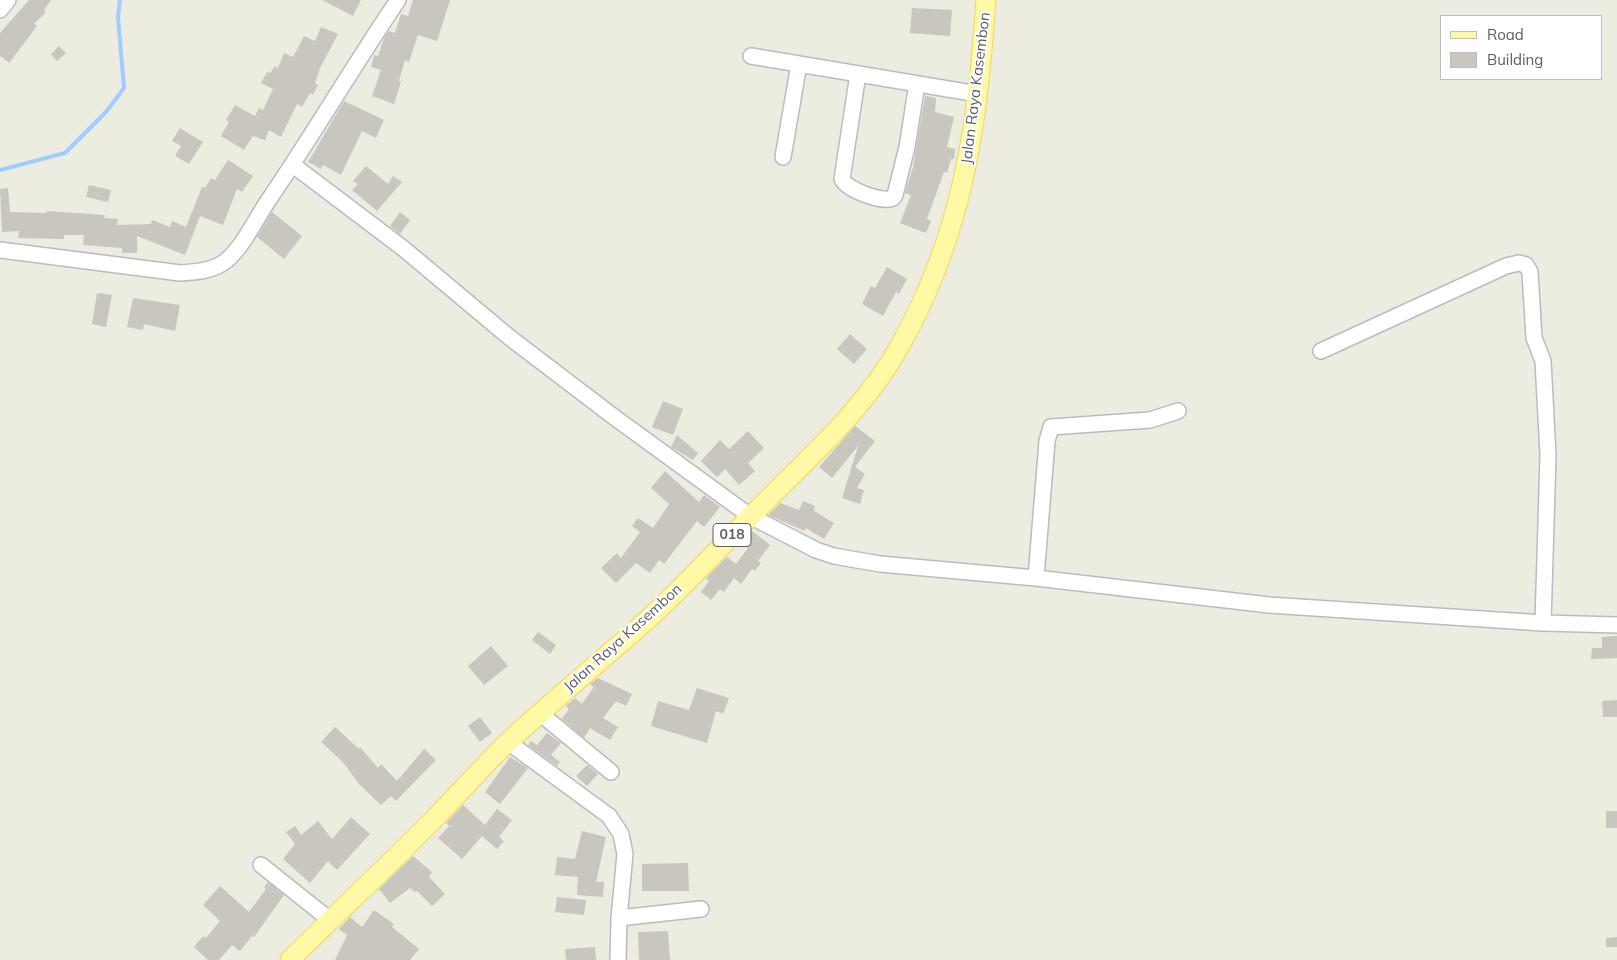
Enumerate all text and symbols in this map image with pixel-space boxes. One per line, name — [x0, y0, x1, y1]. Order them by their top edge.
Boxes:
street label: Jalan Raya Kasembon — [958, 11, 994, 165]
legend — [1440, 15, 1602, 80]
text: Road — [1487, 25, 1524, 44]
text: Building — [1487, 50, 1543, 69]
road number: 018 — [713, 524, 751, 546]
street label: Jalan Raya Kasembon — [560, 580, 686, 696]

